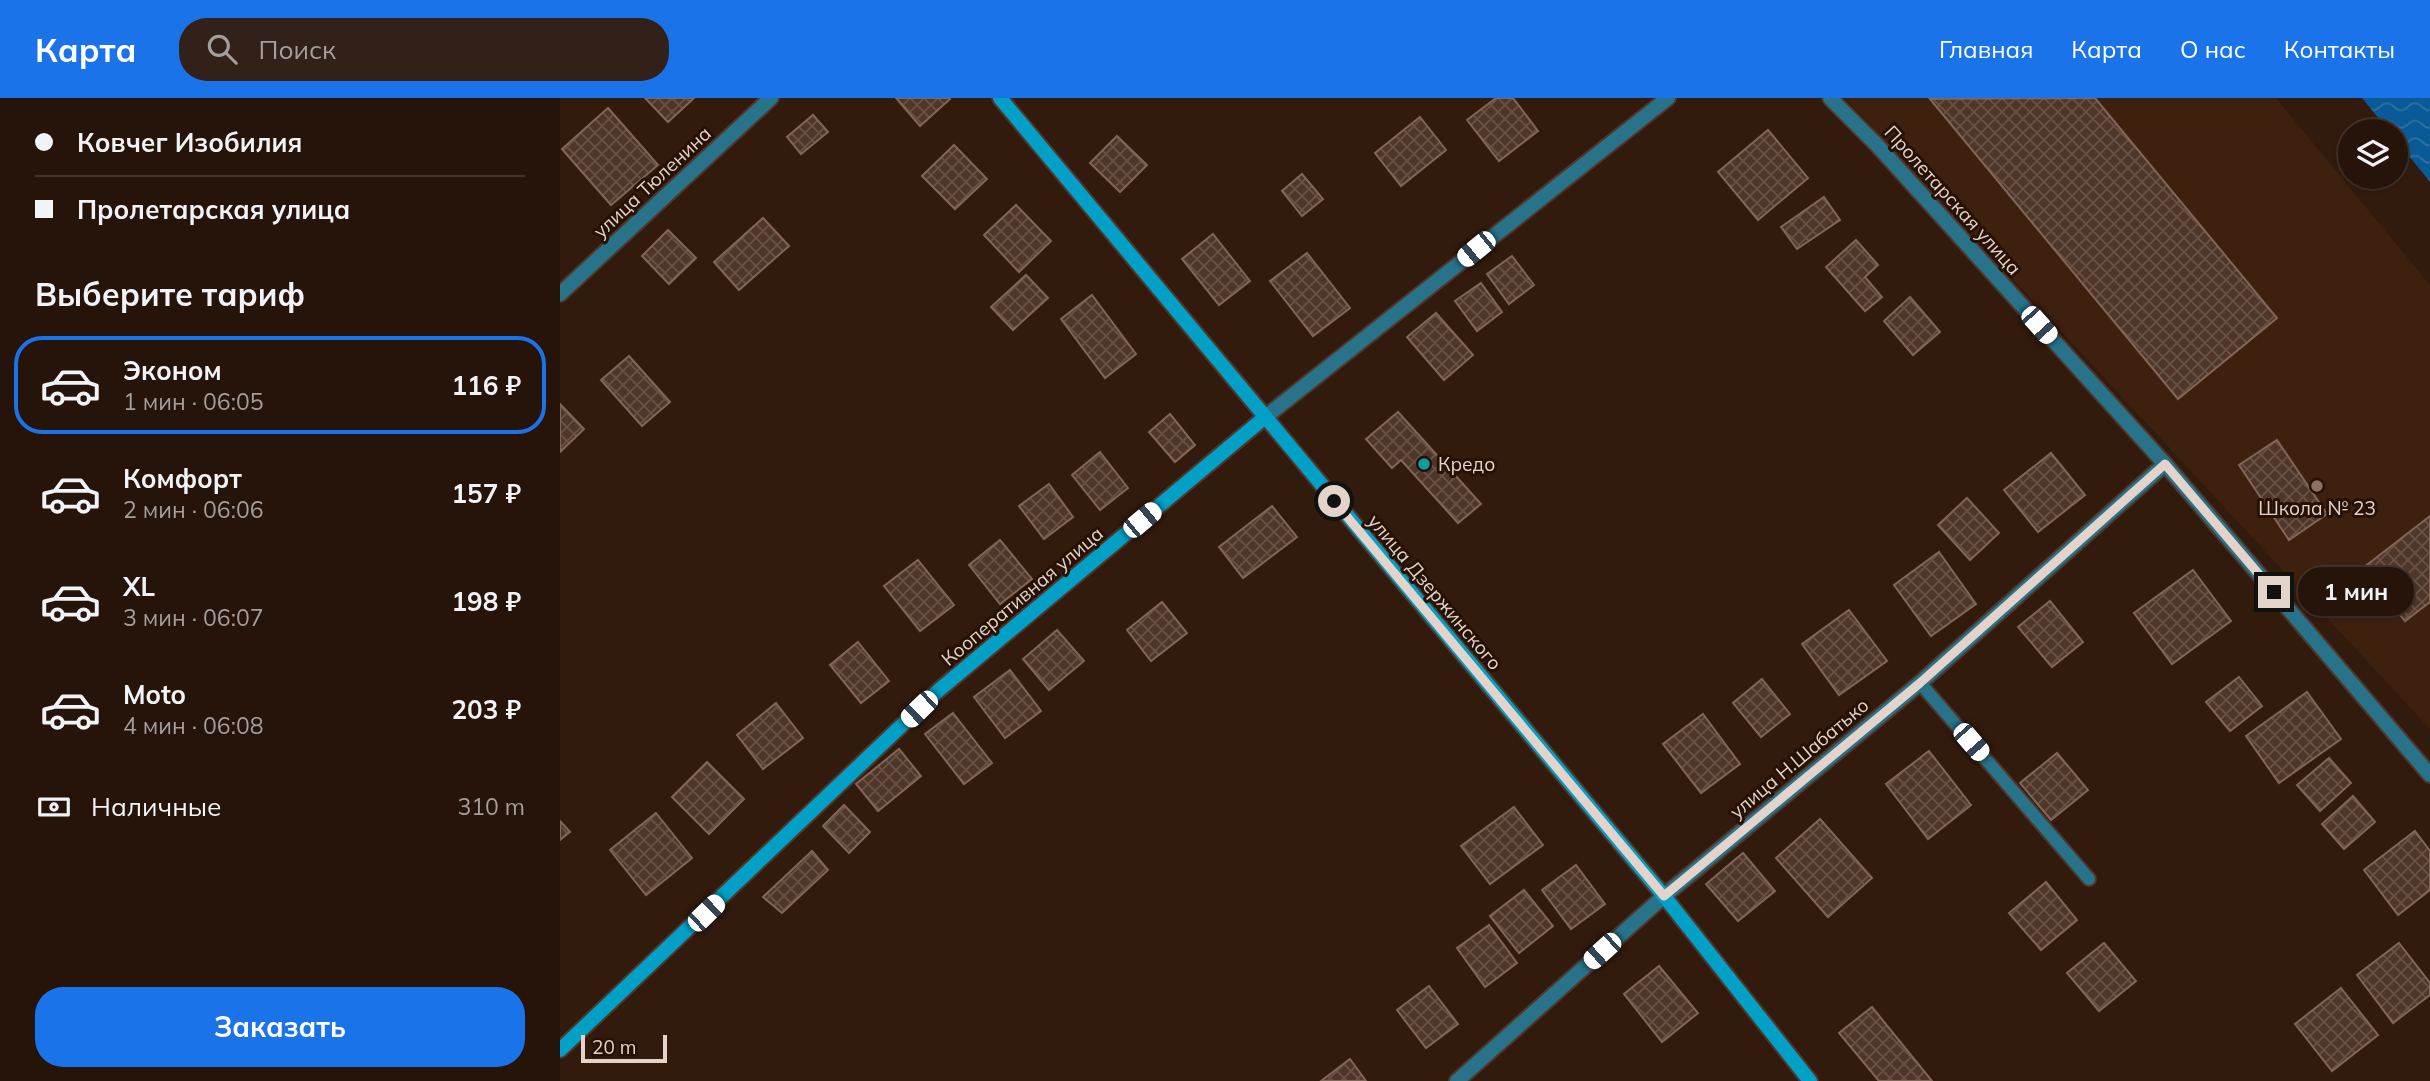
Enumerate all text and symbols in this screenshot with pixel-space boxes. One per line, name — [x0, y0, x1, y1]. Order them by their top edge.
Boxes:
search box — [179, 18, 669, 81]
text: Карта — [35, 29, 137, 70]
icon: search — [203, 30, 241, 68]
text: Поиск — [259, 33, 336, 66]
text: Главная — [1939, 34, 2033, 64]
text: Карта — [2071, 34, 2142, 64]
text: О нас — [2180, 34, 2246, 64]
text: Контакты — [2284, 34, 2395, 64]
map controls — [2338, 119, 2408, 189]
button: layers — [2338, 119, 2408, 189]
street label: Пролетарская улица — [1880, 120, 2026, 280]
street label: улица Тюленина — [588, 121, 716, 243]
text: Ковчег Изобилия — [77, 126, 302, 159]
text: Пролетарская улица — [77, 193, 350, 226]
car — [1454, 228, 1499, 270]
text: Выберите тариф — [35, 274, 305, 314]
car — [2018, 302, 2061, 348]
icon: car — [39, 354, 102, 417]
text: Эконом — [123, 354, 222, 387]
text: 116 ₽ — [451, 369, 521, 402]
text: 1 мин · 06:05 — [123, 387, 263, 416]
place label: Кредо — [1438, 452, 1495, 476]
marker: Кредо — [1416, 456, 1432, 472]
icon: car — [39, 462, 102, 525]
text: Комфорт — [123, 462, 242, 495]
text: 157 ₽ — [451, 477, 521, 510]
marker: Школа № 23 — [2309, 478, 2325, 494]
route start — [1318, 485, 1350, 517]
text: 2 мин · 06:06 — [123, 495, 263, 524]
place label: Школа № 23 — [2258, 496, 2376, 520]
car — [1120, 498, 1165, 542]
street label: улица Дзержинского — [1363, 509, 1507, 675]
street label: Кооперативная улица — [936, 521, 1108, 671]
callout: 1 мин — [2298, 568, 2414, 616]
icon: car — [39, 570, 102, 633]
text: XL — [123, 570, 155, 603]
route end — [2258, 576, 2290, 608]
text: 1 мин — [2324, 577, 2388, 606]
text: 198 ₽ — [451, 585, 521, 618]
text: 3 мин · 06:07 — [123, 603, 263, 632]
icon: car — [39, 678, 102, 741]
text: Moto — [123, 678, 186, 711]
car — [897, 687, 942, 731]
text: 203 ₽ — [451, 693, 521, 726]
street label: улица Н.Шабатько — [1725, 693, 1873, 823]
text: 4 мин · 06:08 — [123, 711, 263, 740]
car — [1950, 719, 1993, 765]
icon: cash — [35, 788, 73, 826]
text: Наличные — [91, 790, 221, 823]
text: 310 m — [457, 792, 525, 821]
car — [684, 891, 729, 935]
car — [1580, 929, 1625, 973]
button: Заказать — [35, 987, 525, 1067]
scale bar — [581, 1032, 667, 1064]
text: 20 m — [592, 1035, 636, 1059]

